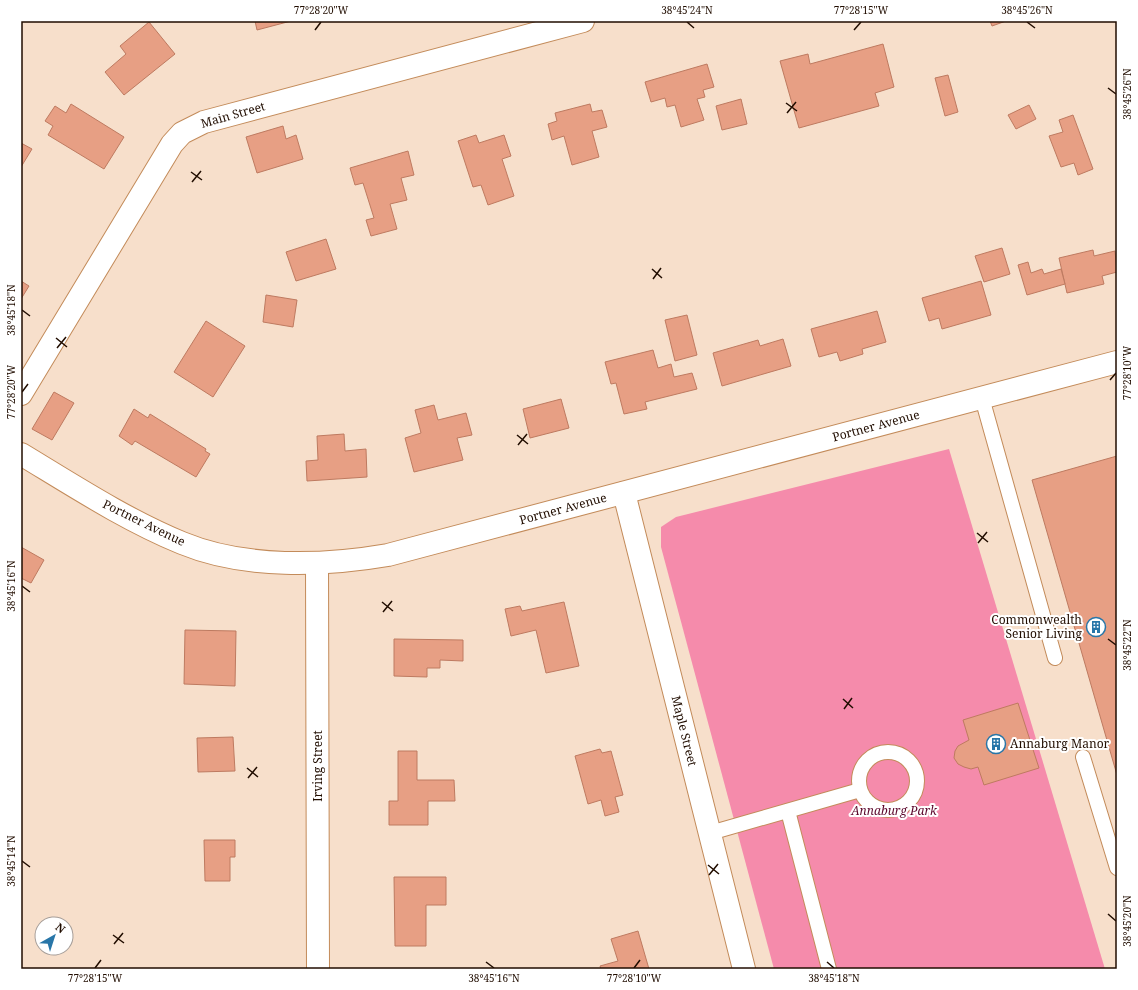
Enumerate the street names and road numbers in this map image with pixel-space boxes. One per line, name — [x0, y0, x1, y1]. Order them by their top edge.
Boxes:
street label: Main Street — [199, 97, 267, 132]
street label: Portner Avenue — [830, 406, 921, 445]
street label: Portner Avenue — [517, 489, 608, 528]
street label: Portner Avenue — [100, 495, 188, 550]
street label: Maple Street — [668, 694, 701, 768]
street label: Irving Street — [309, 730, 326, 802]

